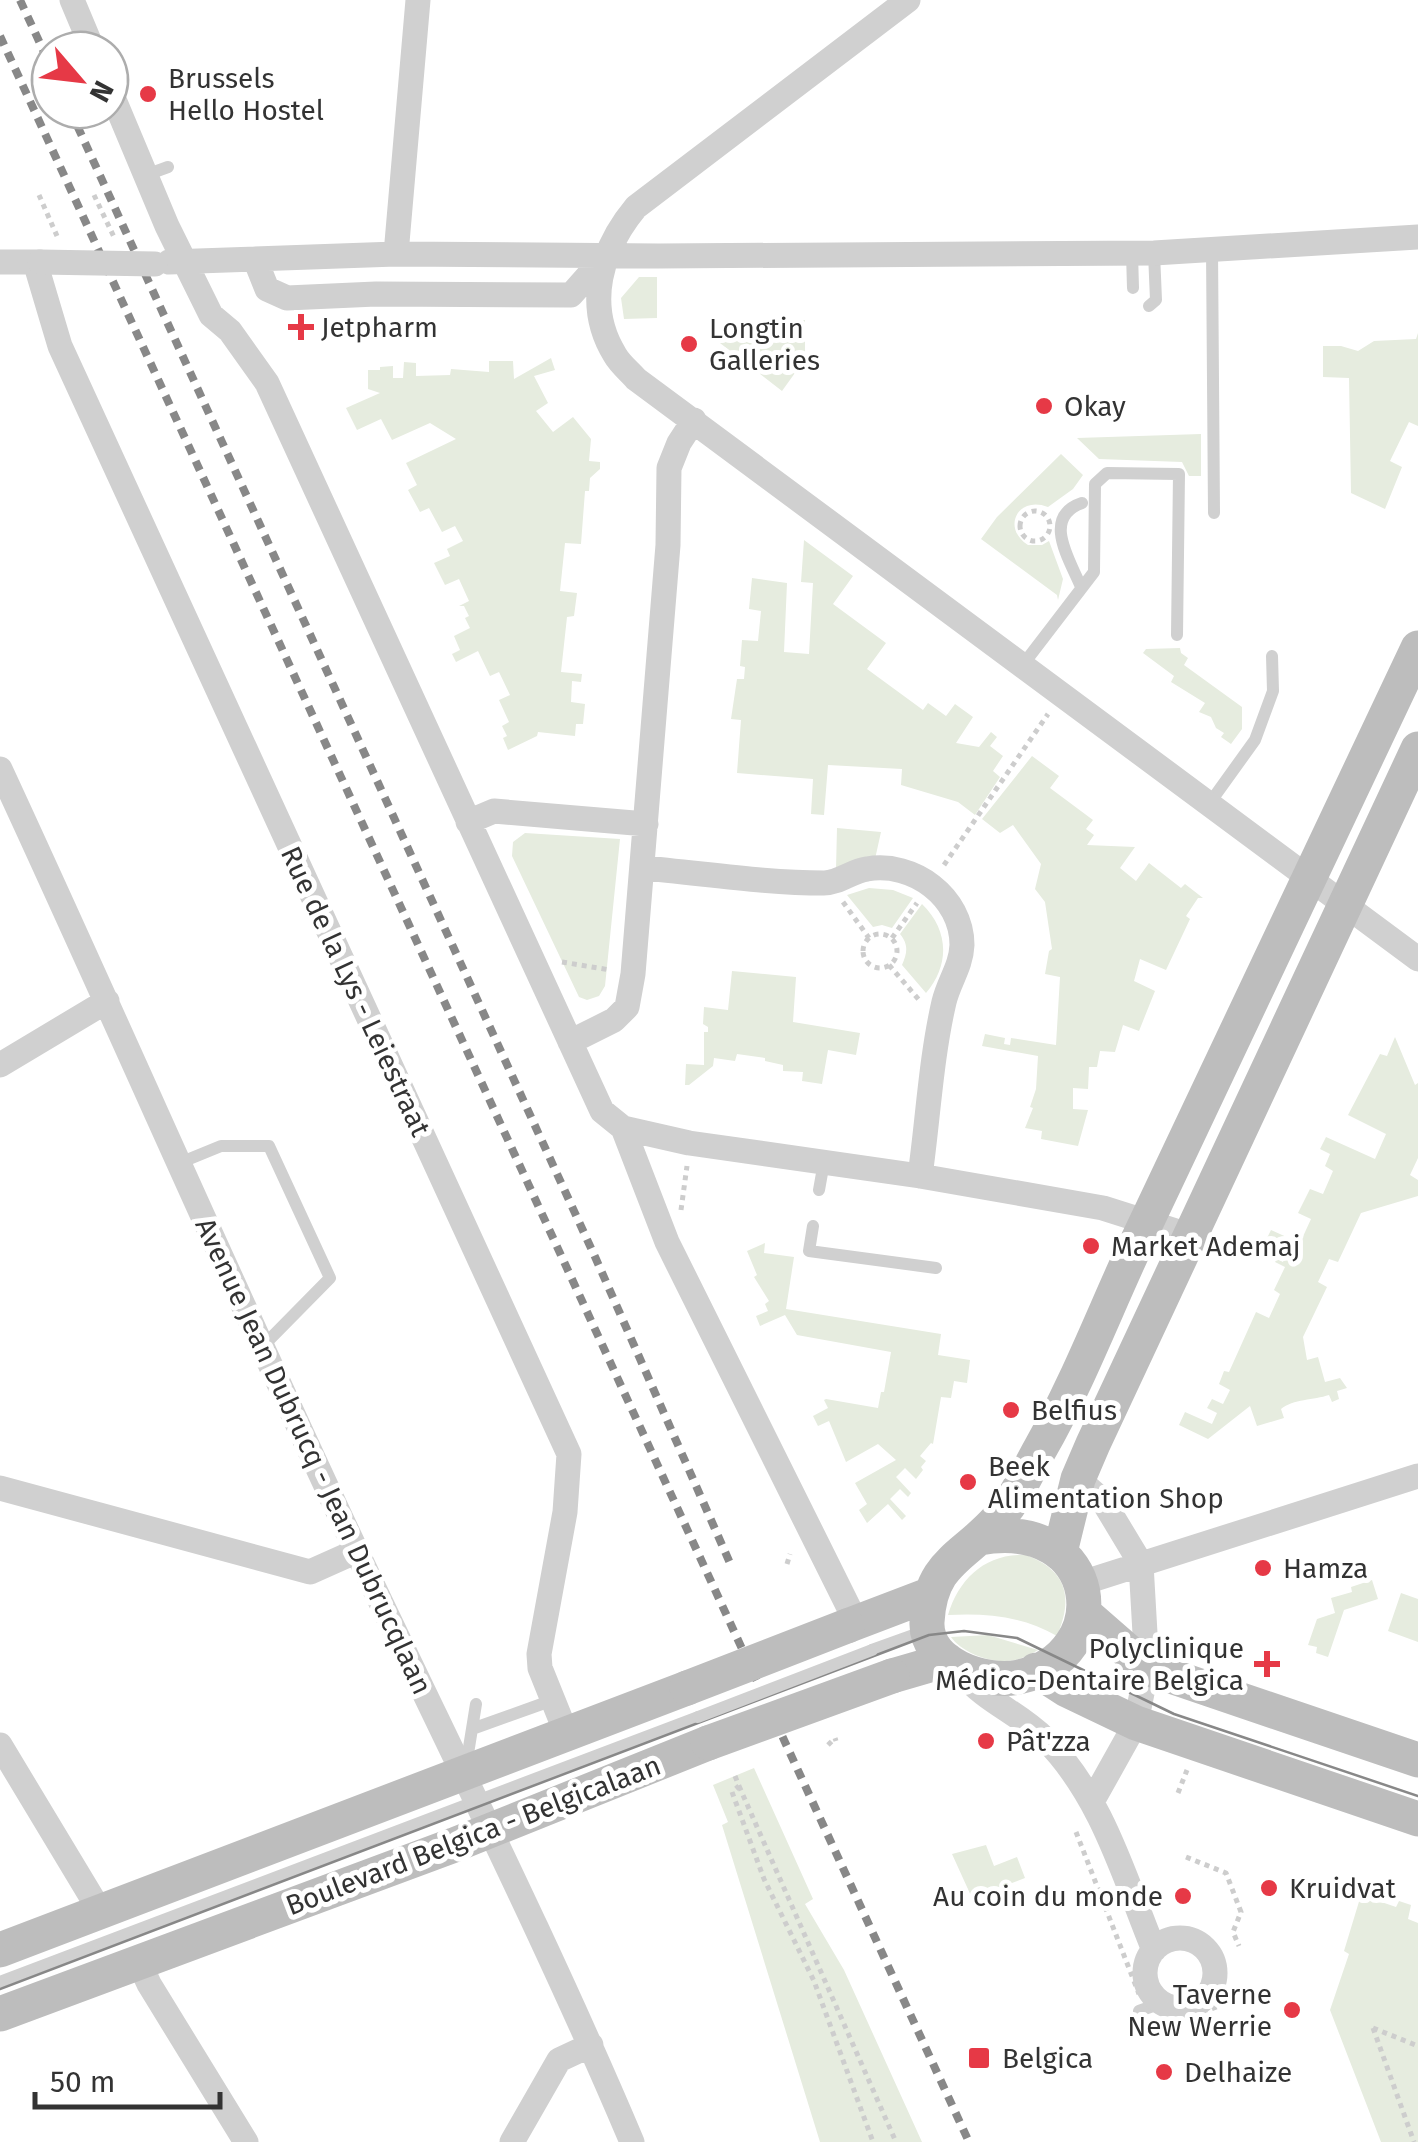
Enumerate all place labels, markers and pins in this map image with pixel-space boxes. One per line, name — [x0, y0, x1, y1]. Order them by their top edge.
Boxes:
place label: Brussels Hello Hostel — [168, 62, 324, 127]
marker: Brussels Hello Hostel — [137, 83, 159, 105]
place label: Jetpharm — [321, 311, 438, 344]
place label: Longtin Galleries — [709, 312, 820, 377]
marker: Jetpharm — [290, 316, 312, 338]
marker: Longtin Galleries — [678, 333, 700, 355]
place label: Okay — [1064, 390, 1126, 423]
marker: Okay — [1033, 395, 1055, 417]
place label: Market Ademaj — [1111, 1230, 1301, 1263]
marker: Market Ademaj — [1080, 1235, 1102, 1257]
place label: Belfius — [1031, 1394, 1117, 1427]
marker: Belfius — [1000, 1399, 1022, 1421]
place label: Beek Alimentation Shop — [988, 1450, 1224, 1515]
marker: Beek Alimentation Shop — [957, 1471, 979, 1493]
place label: Hamza — [1283, 1552, 1368, 1585]
marker: Hamza — [1252, 1557, 1274, 1579]
place label: Polyclinique Médico-Dentaire Belgica — [935, 1632, 1244, 1697]
marker: Polyclinique Médico-Dentaire Belgica — [1254, 1651, 1280, 1677]
place label: Pât'zza — [1006, 1725, 1091, 1758]
marker: Pât'zza — [975, 1730, 997, 1752]
place label: Kruidvat — [1289, 1872, 1397, 1905]
marker: Kruidvat — [1258, 1877, 1280, 1899]
place label: Au coin du monde — [933, 1880, 1163, 1913]
marker: Au coin du monde — [1172, 1885, 1194, 1907]
place label: Taverne New Werrie — [1127, 1978, 1272, 2043]
marker: Taverne New Werrie — [1281, 1999, 1303, 2021]
place label: Belgica — [1002, 2042, 1093, 2075]
marker: Belgica — [966, 2045, 992, 2071]
place label: Delhaize — [1184, 2056, 1292, 2089]
marker: Delhaize — [1153, 2061, 1175, 2083]

